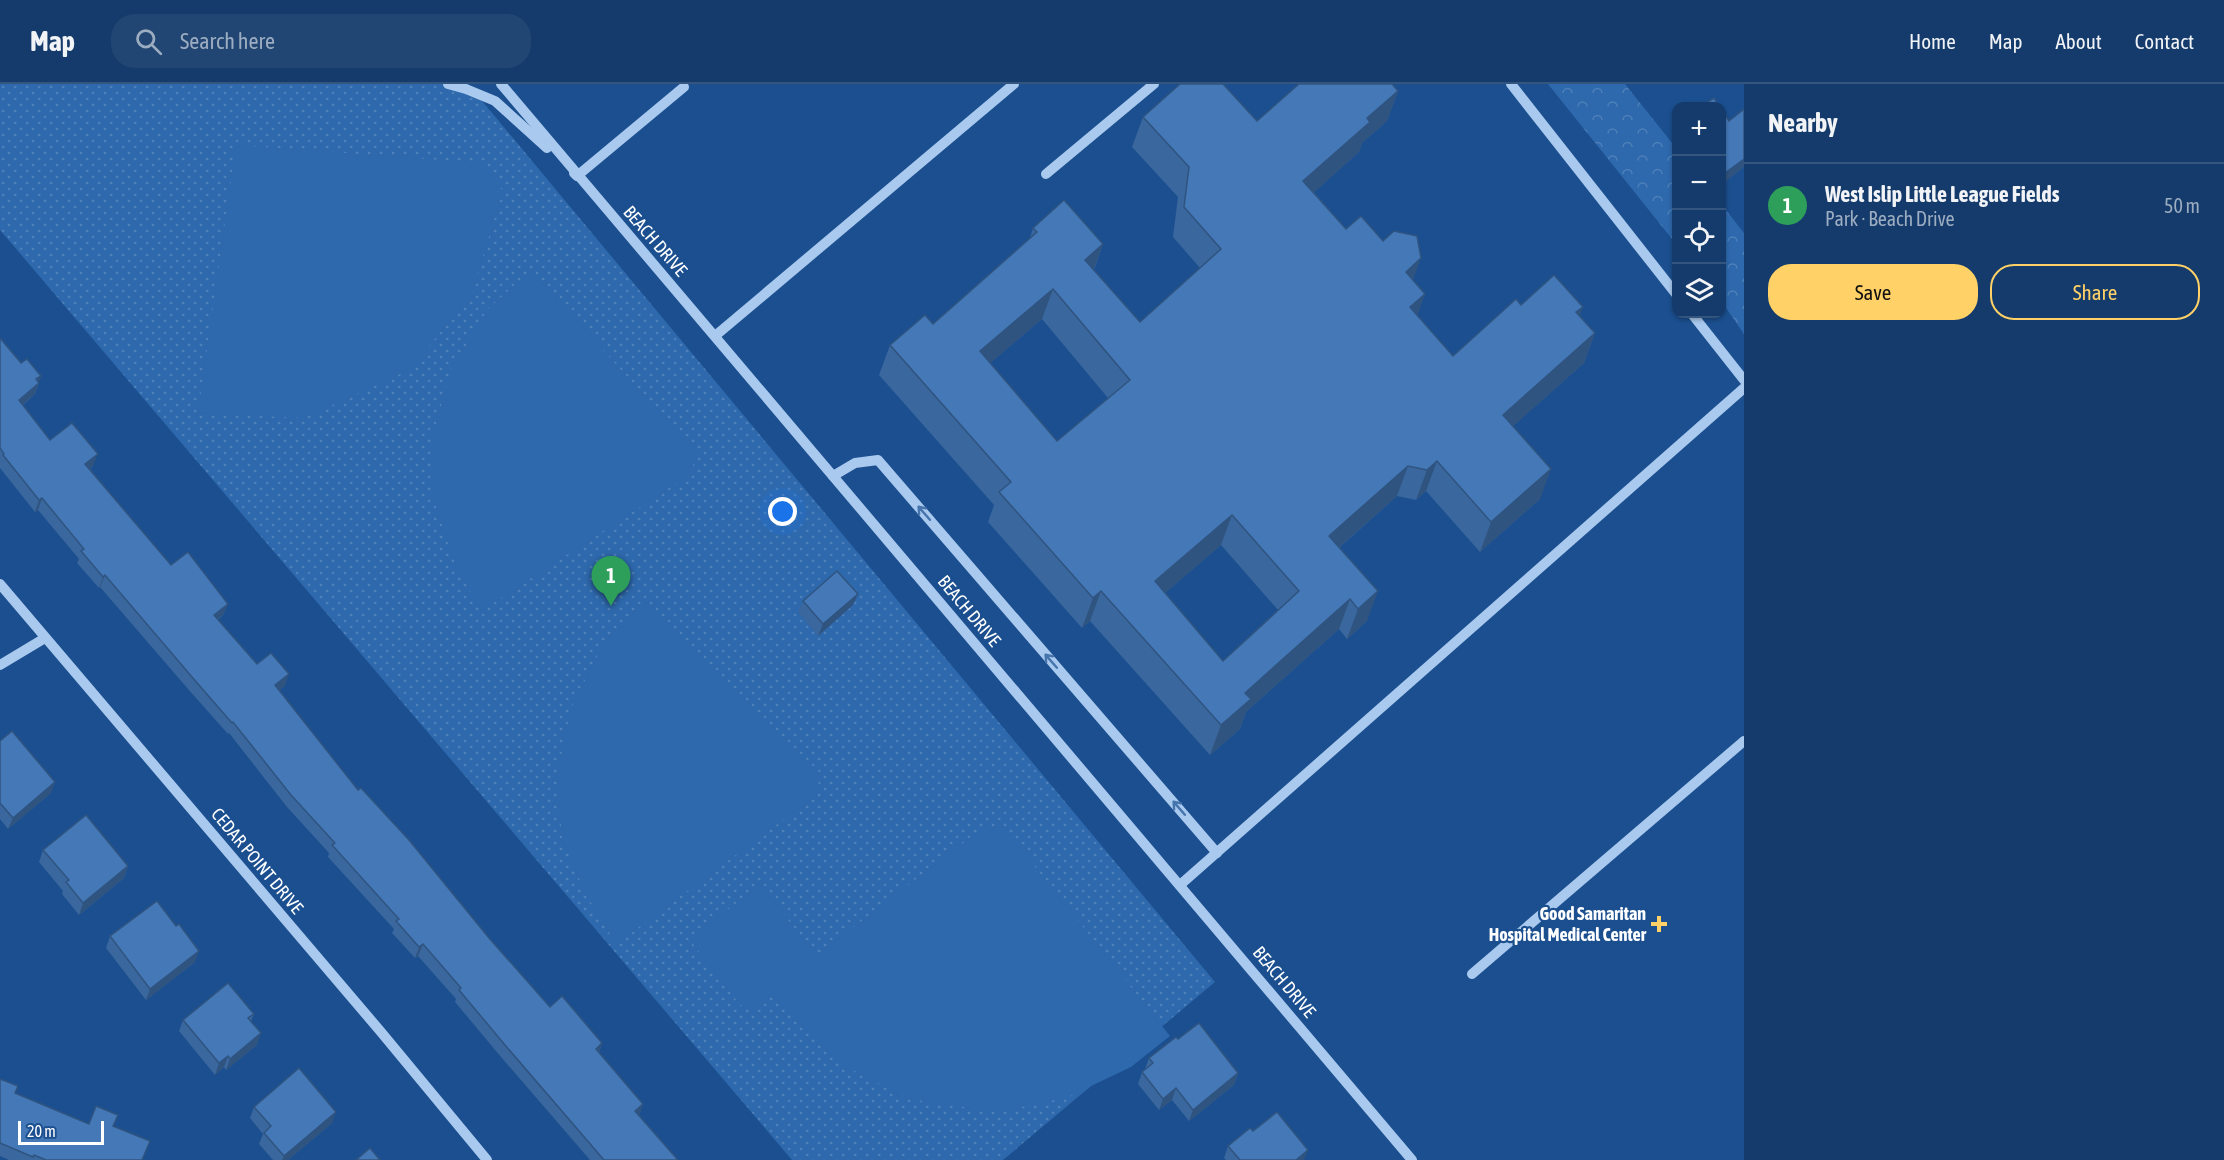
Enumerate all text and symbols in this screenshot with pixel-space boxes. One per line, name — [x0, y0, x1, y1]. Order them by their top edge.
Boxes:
search box — [111, 14, 531, 68]
text: Map — [30, 25, 75, 57]
icon: search — [132, 25, 165, 58]
text: Search here — [180, 28, 275, 54]
text: Home — [1909, 29, 1956, 53]
text: Map — [1989, 29, 2023, 53]
text: About — [2056, 29, 2102, 53]
text: Contact — [2135, 29, 2194, 53]
map controls — [1672, 102, 1726, 318]
button: + — [1672, 102, 1726, 156]
text: Nearby — [1768, 108, 1838, 138]
button: − — [1672, 156, 1726, 210]
text: West Islip Little League Fields — [1825, 181, 2060, 207]
text: 1 — [1783, 194, 1792, 217]
text: 50 m — [2164, 194, 2200, 217]
street label: BEACH DRIVE — [619, 201, 692, 280]
text: Park · Beach Drive — [1825, 207, 1955, 230]
button: locate — [1672, 210, 1726, 264]
button: layers — [1672, 264, 1726, 318]
button: Save — [1768, 264, 1978, 320]
button: Share — [1990, 264, 2200, 320]
your location — [768, 497, 797, 526]
one-way arrow — [917, 506, 931, 521]
pin: 1 — [592, 556, 630, 606]
street label: BEACH DRIVE — [934, 571, 1005, 651]
one-way arrow — [1044, 654, 1058, 669]
one-way arrow — [1172, 800, 1185, 816]
street label: CEDAR POINT DRIVE — [207, 804, 308, 918]
place label: Good Samaritan Hospital Medical Center — [1489, 903, 1647, 945]
marker: Good Samaritan Hospital Medical Center — [1650, 915, 1668, 933]
street label: BEACH DRIVE — [1249, 942, 1320, 1022]
scale bar — [18, 1118, 104, 1146]
text: 20 m — [27, 1122, 56, 1140]

